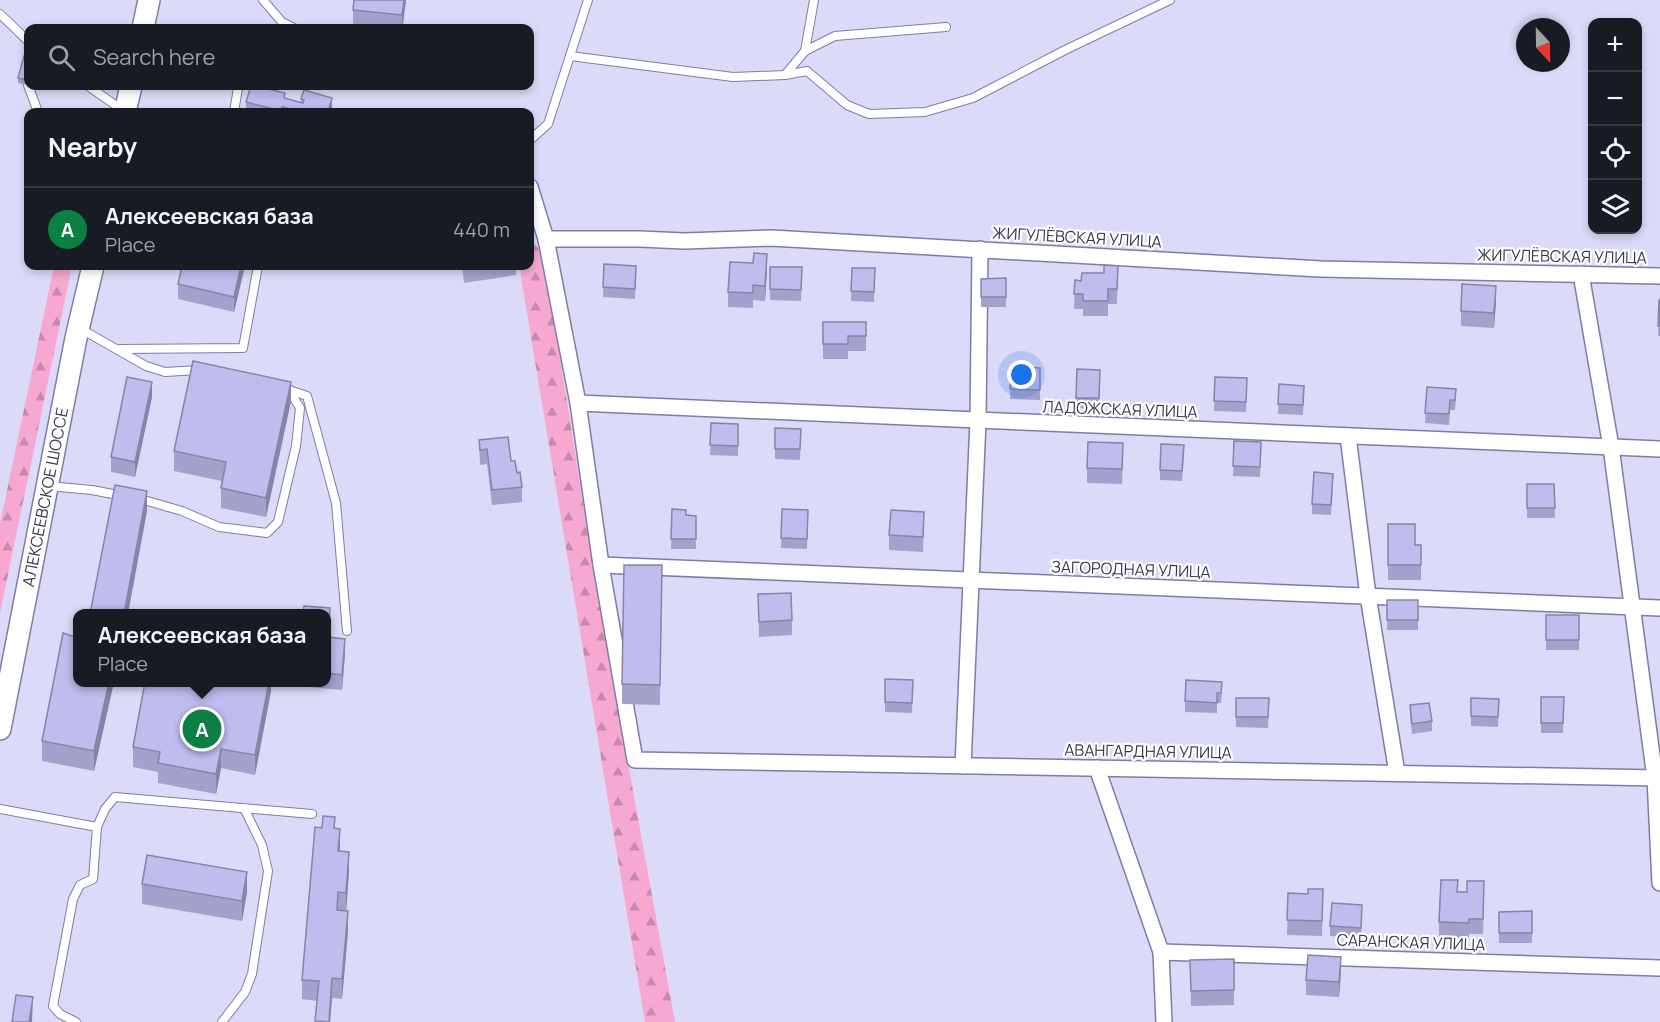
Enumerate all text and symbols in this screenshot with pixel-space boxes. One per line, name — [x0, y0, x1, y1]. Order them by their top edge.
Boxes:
north arrow — [1516, 18, 1570, 72]
map controls — [1588, 18, 1642, 234]
button: + — [1588, 18, 1642, 72]
search box — [24, 24, 534, 90]
icon: search — [45, 41, 78, 74]
text: Search here — [93, 42, 215, 72]
button: − — [1588, 72, 1642, 126]
button: locate — [1588, 126, 1642, 180]
text: Nearby — [48, 129, 137, 165]
button: layers — [1588, 180, 1642, 234]
text: Алексеевская база — [105, 201, 314, 231]
text: A — [61, 216, 74, 243]
text: 440 m — [453, 216, 510, 243]
street label: ЖИГУЛЁВСКАЯ УЛИЦА — [992, 222, 1162, 252]
text: Place — [105, 231, 155, 258]
street label: ЖИГУЛЁВСКАЯ УЛИЦА — [1477, 244, 1647, 268]
your location — [1007, 360, 1036, 389]
street label: ЛАДОЖСКАЯ УЛИЦА — [1042, 395, 1198, 423]
street label: АЛЕКСЕЕВСКОЕ ШОССЕ — [17, 406, 73, 588]
street label: ЗАГОРОДНАЯ УЛИЦА — [1051, 555, 1211, 583]
popup — [73, 609, 331, 687]
text: Алексеевская база — [98, 620, 306, 650]
text: Place — [98, 650, 148, 677]
pin: A — [182, 706, 222, 752]
street label: АВАНГАРДНАЯ УЛИЦА — [1064, 739, 1232, 763]
street label: САРАНСКАЯ УЛИЦА — [1336, 928, 1486, 956]

